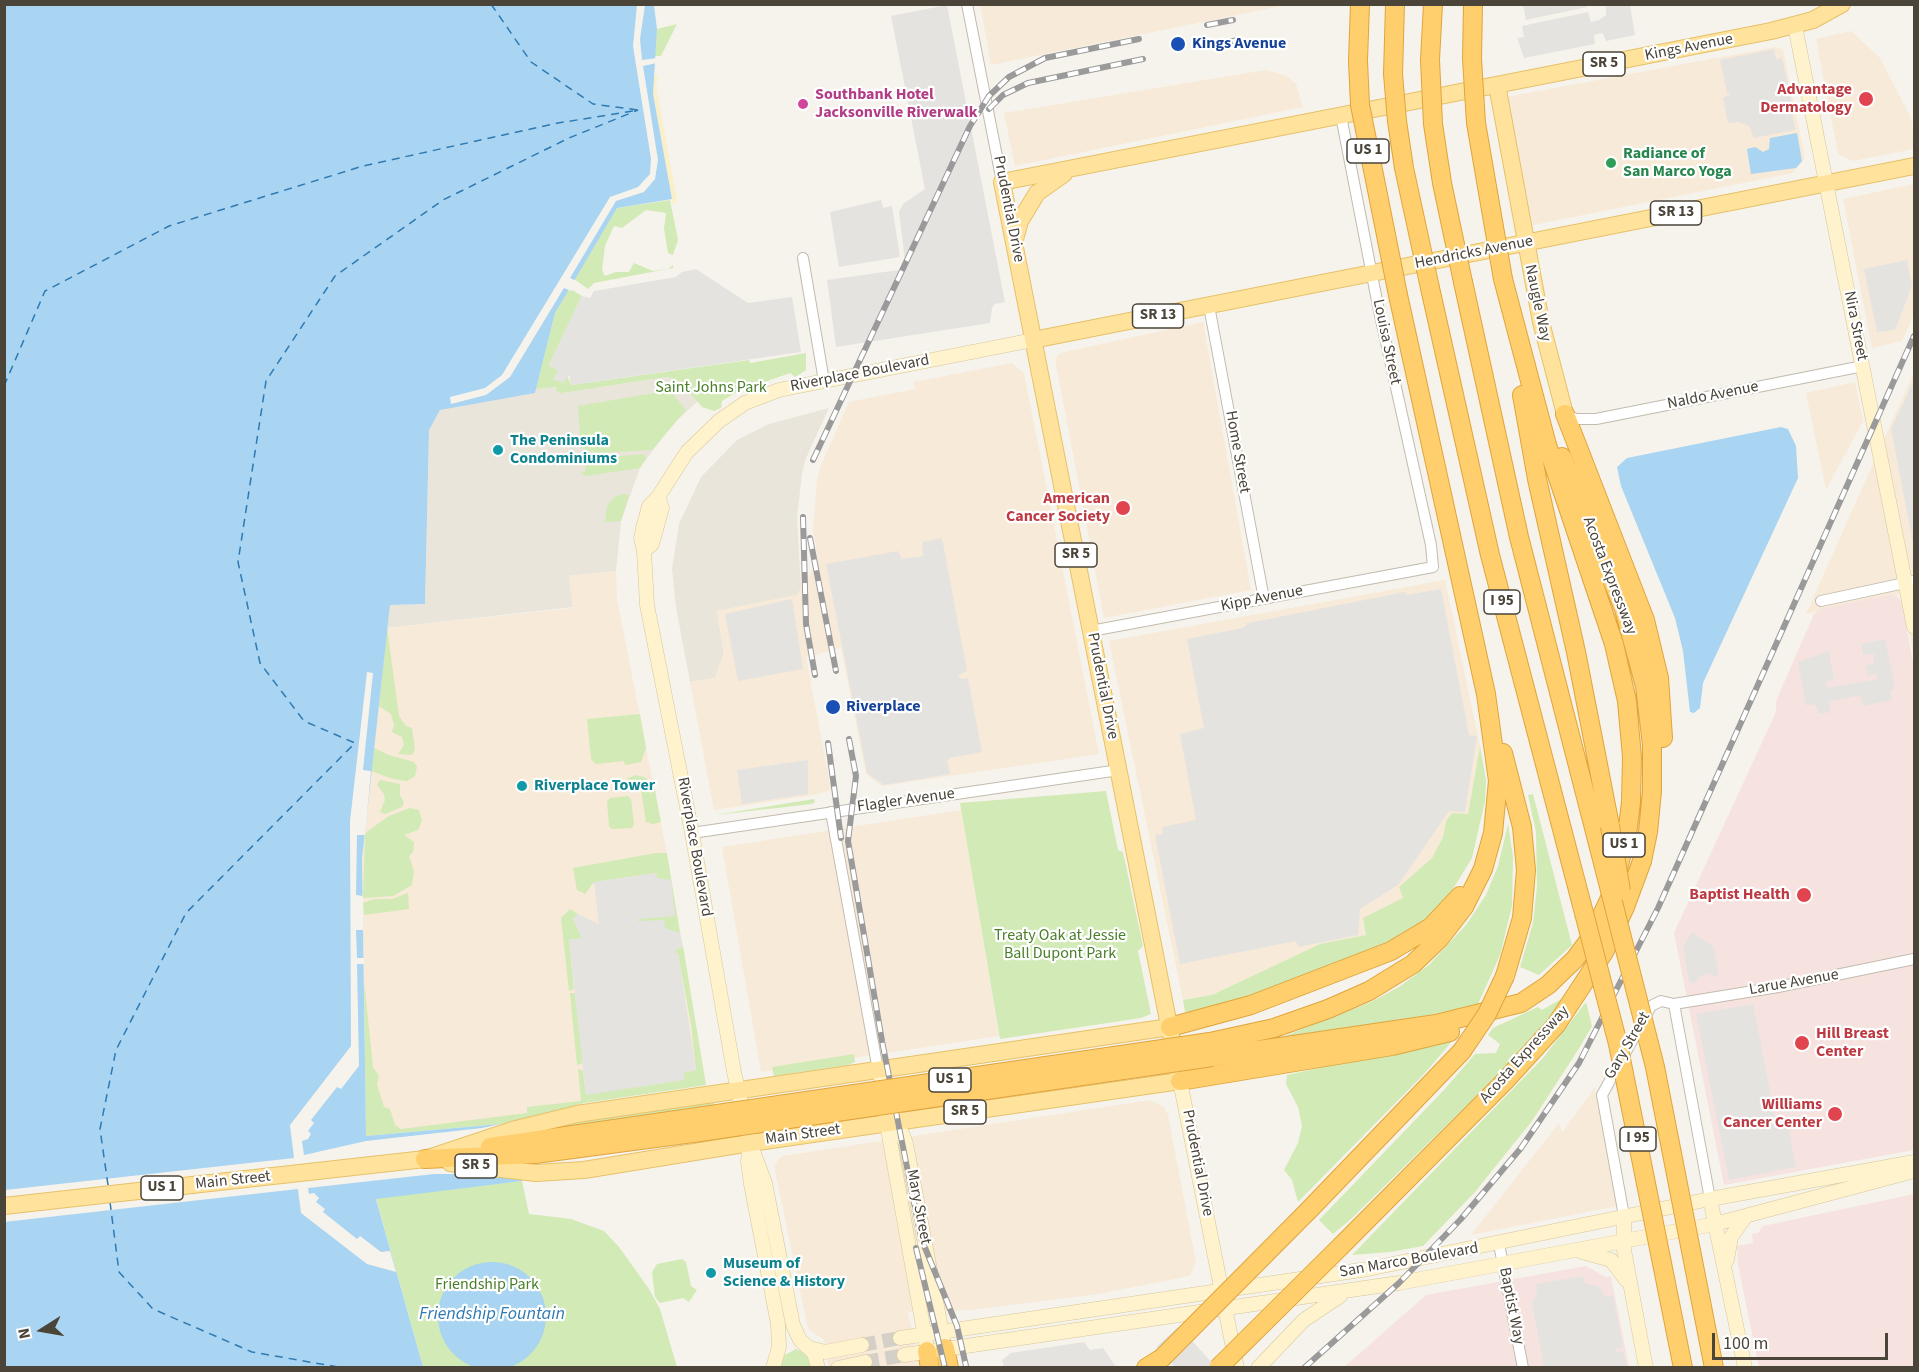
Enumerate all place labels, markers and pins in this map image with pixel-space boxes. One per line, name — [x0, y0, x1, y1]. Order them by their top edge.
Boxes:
place label: Kings Avenue — [1192, 34, 1286, 54]
marker: Kings Avenue — [1169, 35, 1187, 53]
place label: Advantage Dermatology — [1760, 80, 1852, 118]
place label: Southbank Hotel Jacksonville Riverwalk — [815, 85, 978, 123]
marker: Advantage Dermatology — [1857, 90, 1875, 108]
marker: Southbank Hotel Jacksonville Riverwalk — [796, 97, 810, 111]
place label: Radiance of San Marco Yoga — [1623, 144, 1732, 182]
marker: Radiance of San Marco Yoga — [1604, 156, 1618, 170]
place label: The Peninsula Condominiums — [510, 431, 617, 469]
marker: The Peninsula Condominiums — [491, 443, 505, 457]
place label: American Cancer Society — [1006, 489, 1110, 527]
marker: American Cancer Society — [1114, 499, 1132, 517]
place label: Riverplace — [846, 697, 921, 717]
marker: Riverplace — [824, 698, 842, 716]
place label: Riverplace Tower — [534, 776, 655, 796]
marker: Riverplace Tower — [515, 779, 529, 793]
place label: Baptist Health — [1689, 885, 1790, 905]
marker: Baptist Health — [1795, 886, 1813, 904]
place label: Hill Breast Center — [1816, 1024, 1889, 1062]
marker: Hill Breast Center — [1793, 1034, 1811, 1052]
place label: Williams Cancer Center — [1723, 1095, 1822, 1133]
marker: Williams Cancer Center — [1826, 1105, 1844, 1123]
place label: Museum of Science & History — [723, 1254, 845, 1292]
marker: Museum of Science & History — [704, 1266, 718, 1280]

